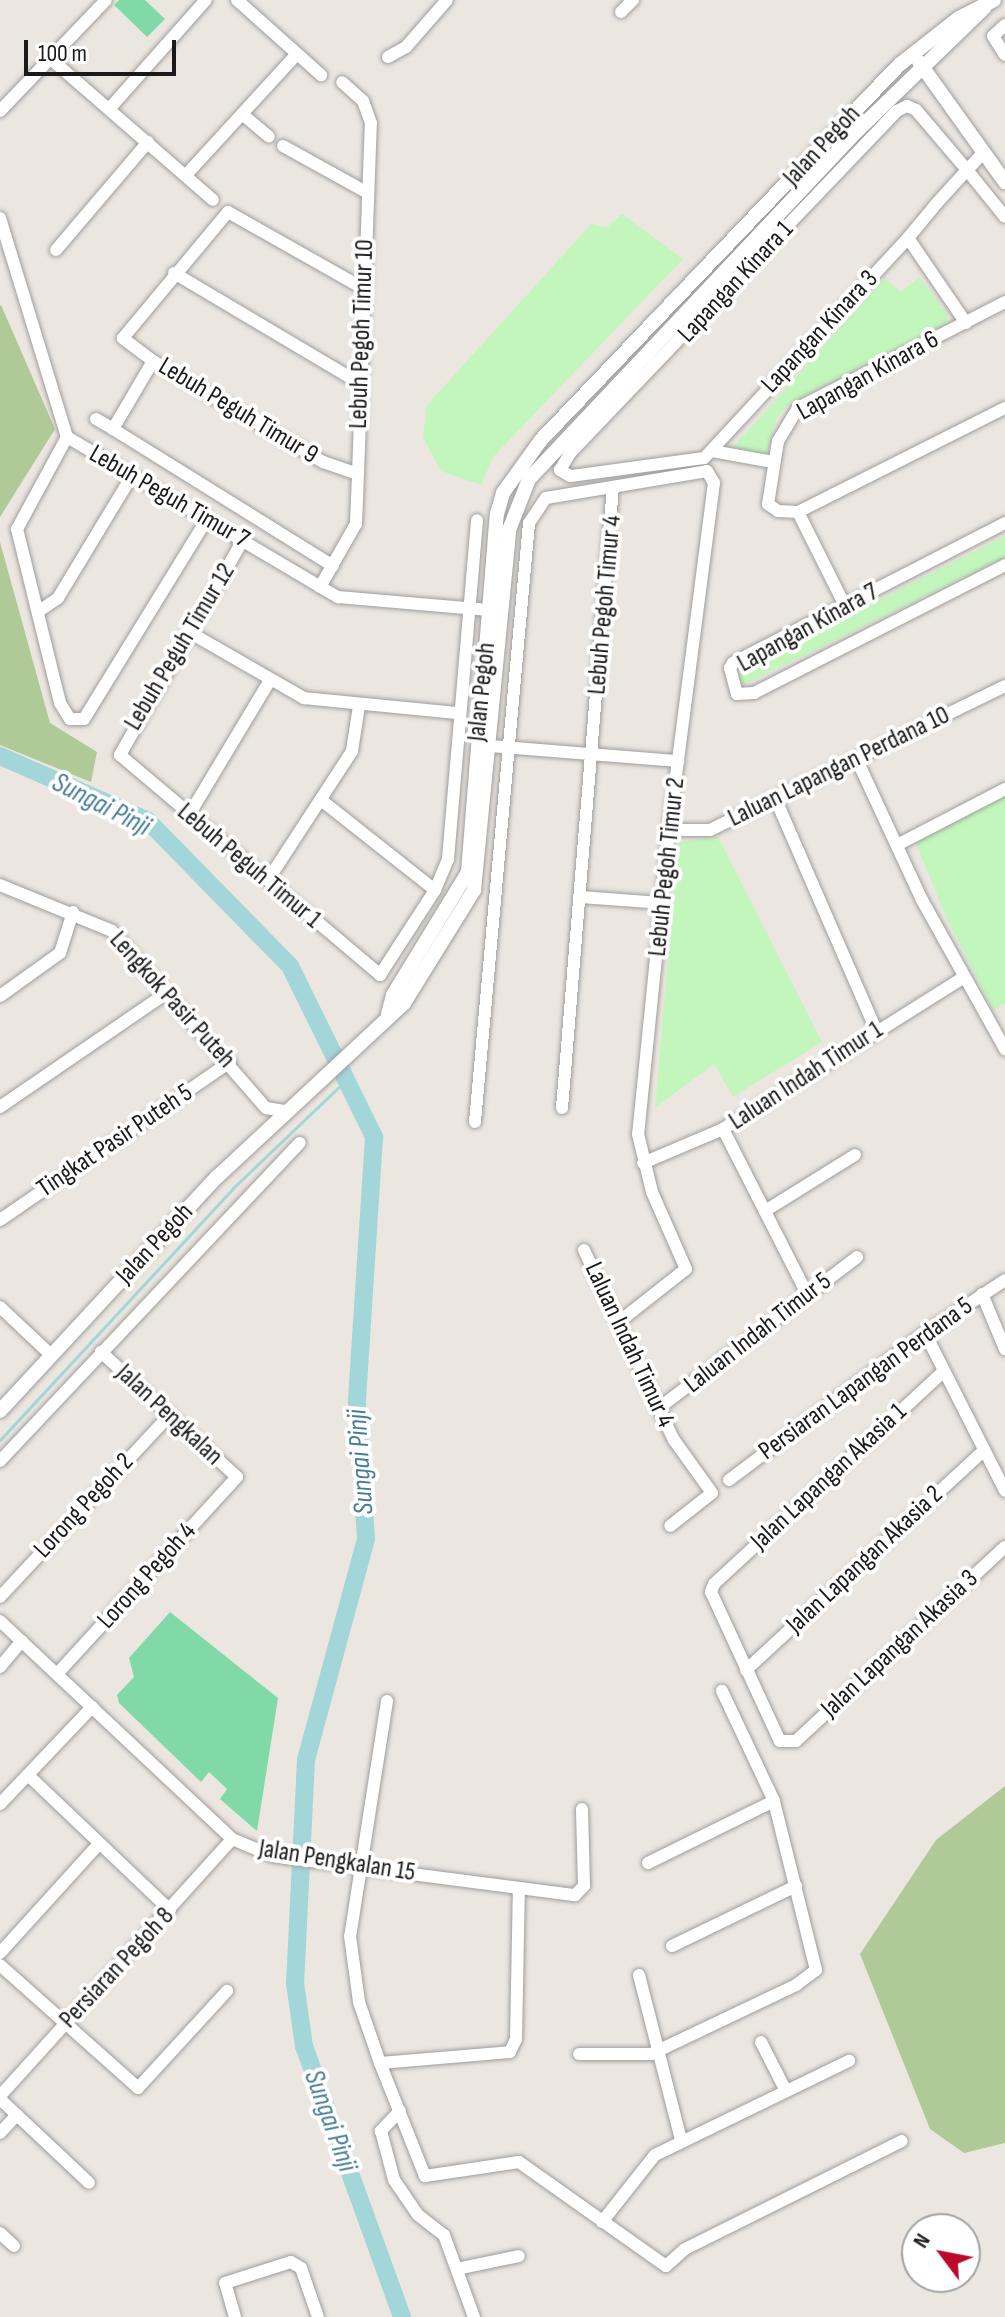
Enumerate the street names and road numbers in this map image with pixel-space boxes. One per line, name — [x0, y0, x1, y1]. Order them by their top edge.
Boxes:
street label: Jalan Pegoh — [777, 99, 867, 193]
street label: Lapangan Kinara 1 — [672, 215, 800, 349]
street label: Lebuh Pegoh Timur 10 — [343, 239, 381, 429]
street label: Lapangan Kinara 3 — [755, 264, 885, 400]
street label: Lapangan Kinara 6 — [792, 324, 944, 428]
street label: Lebuh Peguh Timur 9 — [153, 351, 323, 471]
street label: Lebuh Peguh Timur 7 — [83, 439, 255, 555]
street label: Lebuh Pegoh Timur 4 — [582, 514, 628, 696]
street label: Lebuh Peguh Timur 12 — [118, 558, 242, 736]
street label: Lapangan Kinara 7 — [732, 576, 884, 680]
street label: Jalan Pegoh — [461, 641, 503, 743]
street label: Laluan Lapangan Perdana 10 — [723, 700, 955, 834]
street label: Lebuh Pegoh Timur 2 — [642, 776, 692, 958]
street label: Lebuh Peguh Timur 1 — [171, 797, 327, 935]
street label: Lengkok Pasir Puteh — [102, 925, 242, 1075]
street label: Laluan Indah Timur 1 — [723, 1015, 889, 1137]
street label: Tingkat Pasir Puteh 5 — [31, 1077, 199, 1205]
street label: Jalan Pegoh — [110, 1197, 200, 1291]
street label: Laluan Indah Timur 4 — [577, 1258, 681, 1432]
street label: Laluan Indah Timur 5 — [678, 1266, 838, 1400]
street label: Persiaran Lapangan Perdana 5 — [753, 1291, 979, 1467]
street label: Jalan Pengkalan — [109, 1358, 229, 1472]
street label: Jalan Lapangan Akasia 1 — [745, 1397, 913, 1557]
street label: Lorong Pegoh 2 — [28, 1447, 140, 1565]
street label: Jalan Lapangan Akasia 2 — [780, 1479, 950, 1641]
street label: Lorong Pegoh 4 — [91, 1516, 203, 1636]
street label: Jalan Lapangan Akasia 3 — [815, 1563, 985, 1725]
street label: Jalan Pengkalan 15 — [257, 1833, 417, 1889]
street label: Persiaran Pegoh 8 — [53, 1901, 181, 2035]

